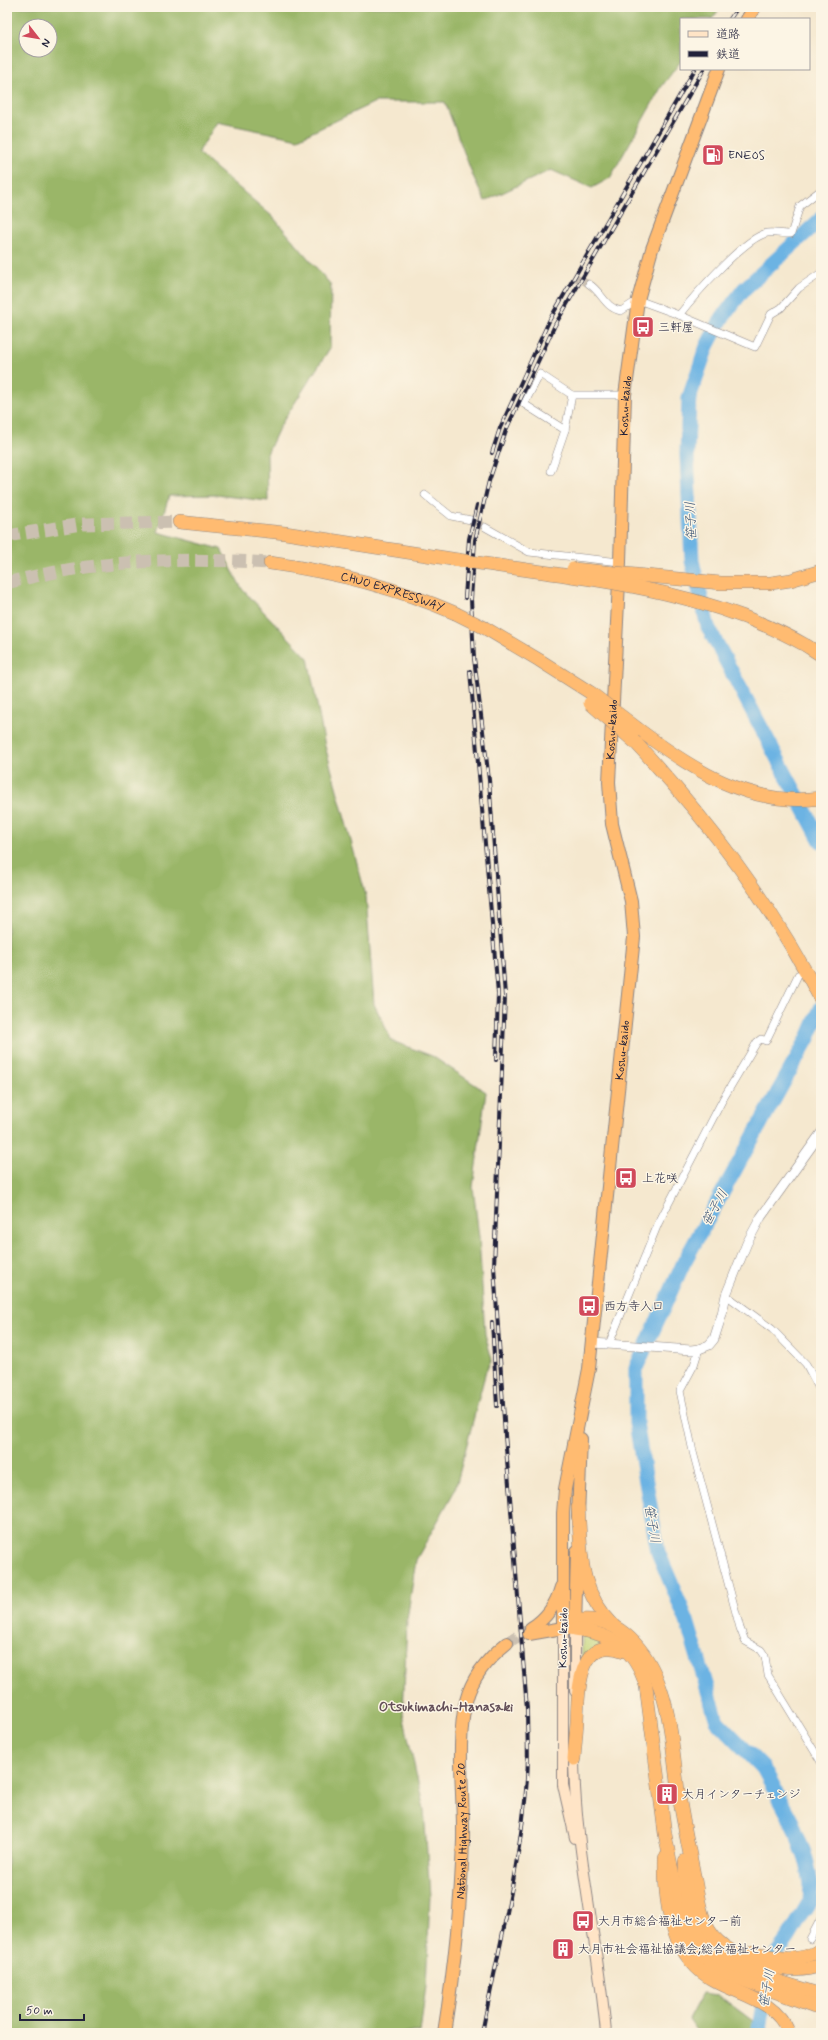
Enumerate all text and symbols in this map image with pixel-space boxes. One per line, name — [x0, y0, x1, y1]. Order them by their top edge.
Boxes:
north arrow — [18, 18, 58, 58]
legend — [680, 18, 810, 70]
text: 道路 — [716, 27, 740, 43]
text: N — [38, 36, 54, 49]
text: 鉄道 — [716, 47, 740, 63]
fuel station icon: ENEOS — [700, 142, 726, 168]
place label: ENEOS — [728, 148, 765, 164]
bus stop icon: 三軒屋 — [630, 314, 656, 340]
place label: 三軒屋 — [658, 320, 694, 336]
street label: Koshu-kaido — [617, 374, 637, 436]
water label: 笹子川 — [682, 501, 701, 541]
street label: CHUO EXPRESSWAY — [339, 569, 447, 617]
street label: Koshu-kaido — [603, 699, 622, 760]
street label: Koshu-kaido — [612, 1019, 634, 1081]
bus stop icon: 上花咲 — [613, 1165, 639, 1191]
place label: 上花咲 — [642, 1171, 678, 1187]
water label: 笹子川 — [698, 1187, 732, 1229]
bus stop icon: 西方寺入口 — [576, 1293, 602, 1319]
place label: 西方寺入口 — [604, 1299, 664, 1315]
water label: 笹子川 — [640, 1504, 663, 1545]
street label: Koshu-kaido — [555, 1607, 573, 1668]
district label: Otsukimachi-Hanasaki — [379, 1698, 513, 1716]
street label: National Highway Route 20 — [453, 1762, 472, 1900]
building icon: 大月インターチェンジ — [654, 1781, 680, 1807]
place label: 大月インターチェンジ — [682, 1787, 800, 1803]
bus stop icon: 大月市総合福祉センター前 — [570, 1908, 596, 1934]
place label: 大月市総合福祉センター前 — [598, 1914, 742, 1930]
building icon: 大月市社会福祉協議会;総合福祉センター — [550, 1936, 576, 1962]
place label: 大月市社会福祉協議会;総合福祉センター — [578, 1942, 796, 1958]
water label: 笹子川 — [756, 1968, 779, 2009]
scale bar — [20, 1996, 84, 2022]
text: 50 m — [26, 2003, 53, 2019]

